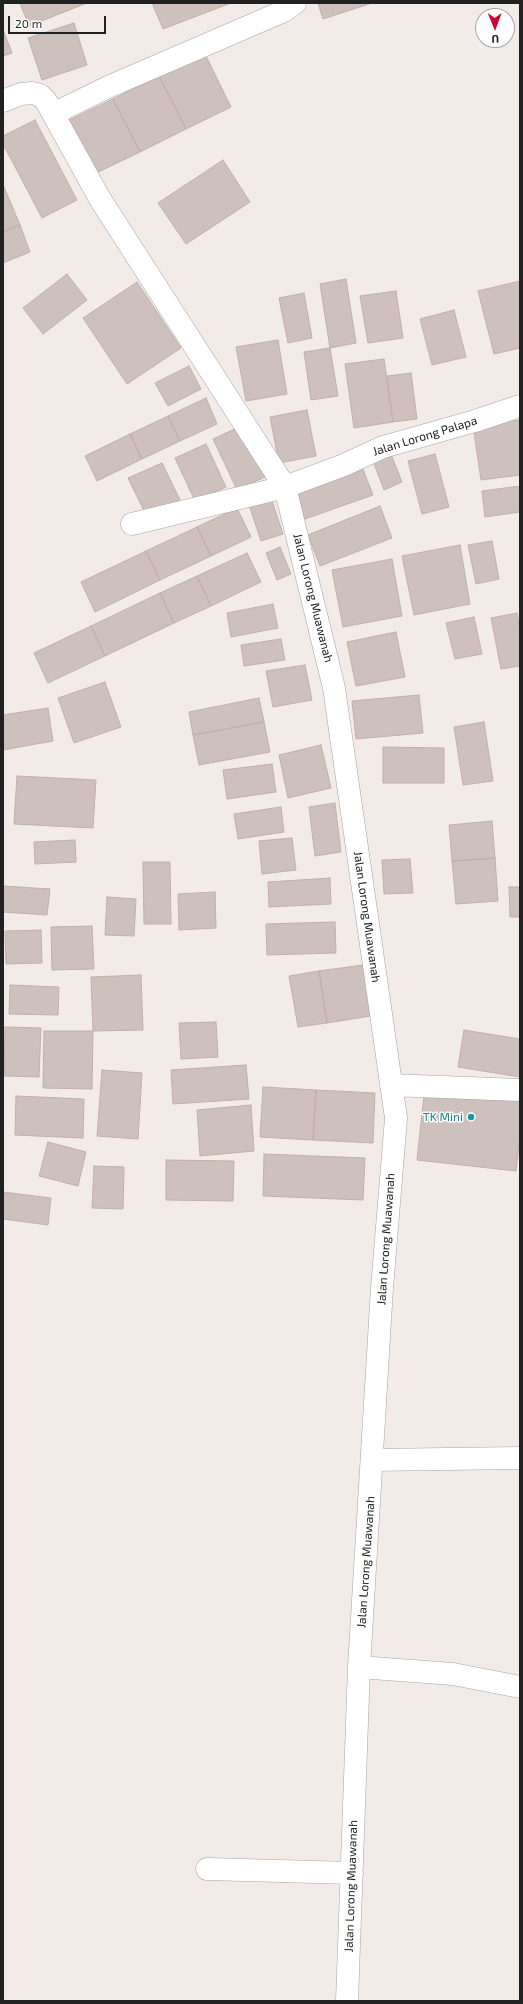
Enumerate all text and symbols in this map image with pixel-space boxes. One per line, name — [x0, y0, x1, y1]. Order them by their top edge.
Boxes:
scale bar — [10, 8, 108, 34]
north arrow — [475, 8, 515, 48]
text: 20 m — [15, 16, 42, 30]
text: U — [491, 33, 499, 46]
street label: Jalan Lorong Palapa — [371, 413, 479, 459]
street label: Jalan Lorong Muawanah — [290, 532, 336, 664]
street label: Jalan Lorong Muawanah — [351, 851, 383, 983]
place label: TK Mini — [423, 1110, 463, 1124]
marker: TK Mini — [466, 1112, 476, 1122]
street label: Jalan Lorong Muawanah — [374, 1173, 398, 1305]
street label: Jalan Lorong Muawanah — [354, 1496, 378, 1628]
street label: Jalan Lorong Muawanah — [341, 1820, 361, 1952]

